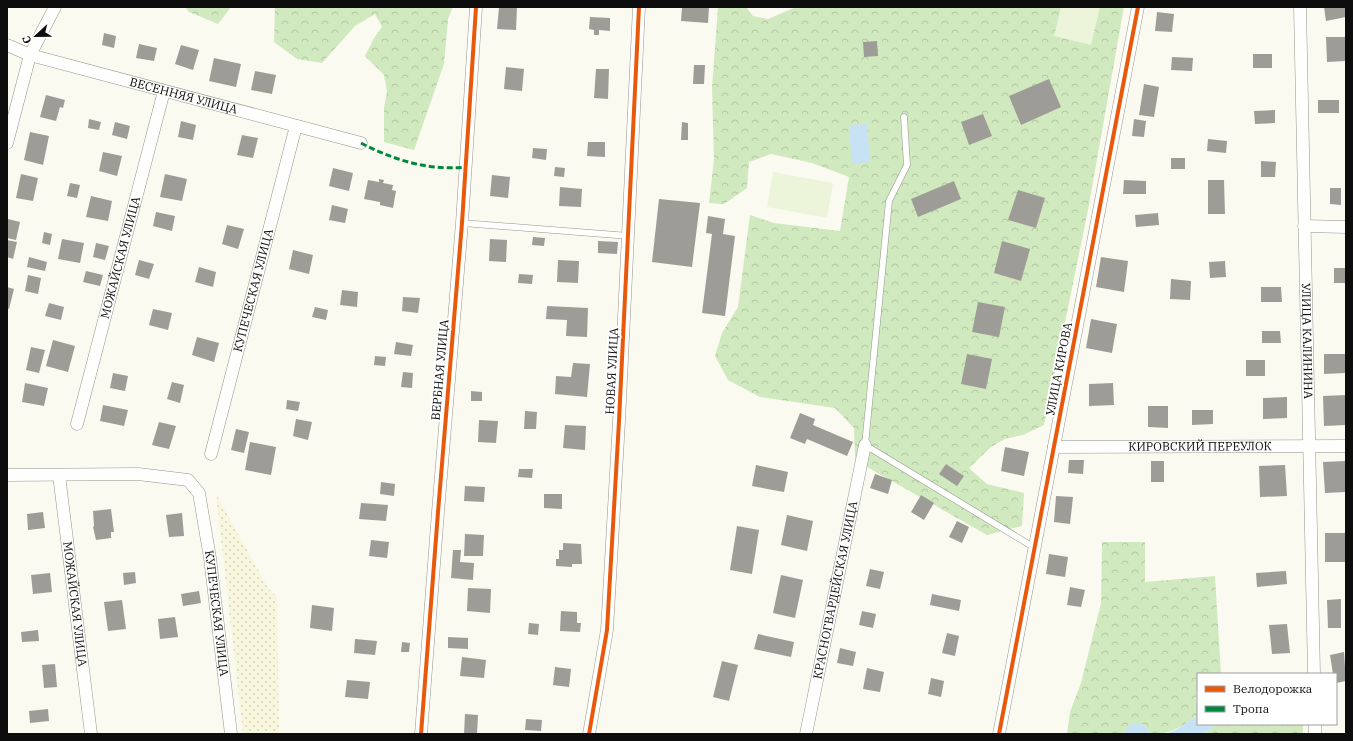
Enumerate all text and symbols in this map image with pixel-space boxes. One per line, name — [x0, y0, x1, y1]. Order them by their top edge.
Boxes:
north arrow — [16, 16, 56, 56]
text: С — [19, 34, 35, 46]
street label: ВЕСЕННЯЯ УЛИЦА — [128, 74, 240, 117]
street label: МОЖАЙСКАЯ УЛИЦА — [97, 194, 143, 320]
street label: КУПЕЧЕСКАЯ УЛИЦА — [230, 226, 276, 354]
street label: УЛИЦА КАЛИНИНА — [1299, 283, 1316, 400]
street label: ВЕРБНАЯ УЛИЦА — [428, 318, 451, 421]
street label: УЛИЦА КИРОВА — [1042, 320, 1075, 417]
street label: НОВАЯ УЛИЦА — [602, 326, 621, 415]
street label: КИРОВСКИЙ ПЕРЕУЛОК — [1128, 438, 1273, 454]
street label: КРАСНОГВАРДЕЙСКАЯ УЛИЦА — [809, 499, 861, 680]
street label: МОЖАЙСКАЯ УЛИЦА — [60, 541, 91, 668]
street label: КУПЕЧЕСКАЯ УЛИЦА — [202, 549, 232, 678]
legend — [1197, 673, 1337, 725]
text: Велодорожка — [1233, 681, 1313, 696]
text: Тропа — [1233, 701, 1270, 716]

